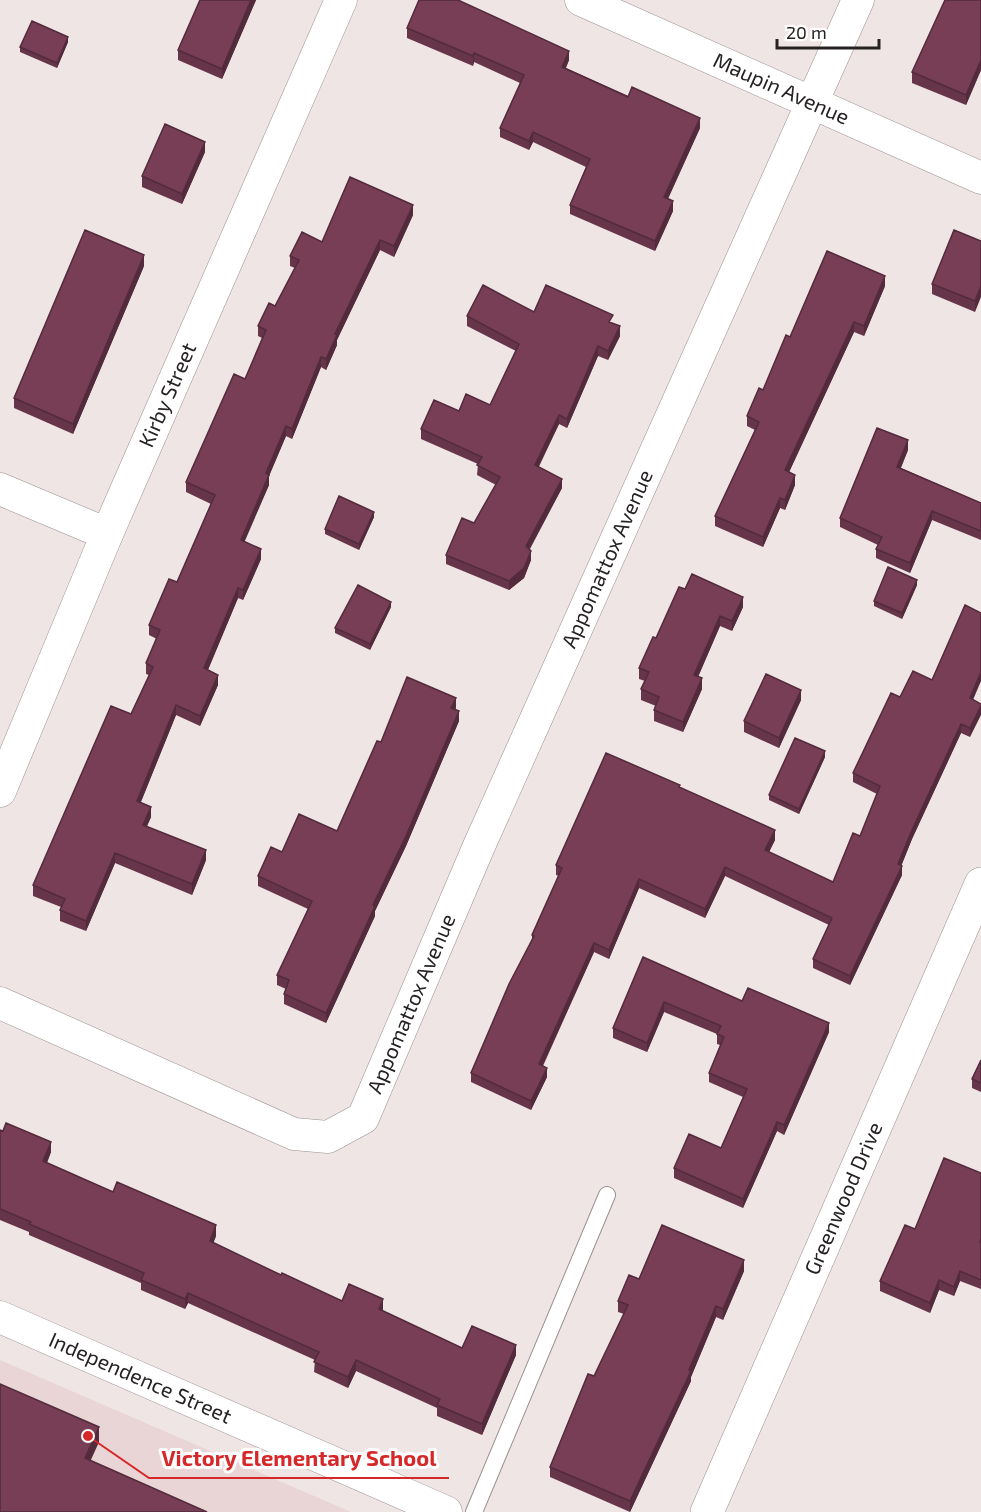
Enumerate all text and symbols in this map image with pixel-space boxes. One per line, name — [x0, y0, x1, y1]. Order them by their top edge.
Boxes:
scale bar — [777, 12, 879, 50]
text: 20 m — [786, 21, 827, 43]
street label: Maupin Avenue — [710, 47, 854, 129]
street label: Kirby Street — [133, 338, 200, 451]
street label: Appomattox Avenue — [555, 465, 657, 651]
street label: Appomattox Avenue — [361, 910, 460, 1097]
street label: Greenwood Drive — [798, 1118, 887, 1278]
street label: Independence Street — [46, 1326, 236, 1428]
callout: Victory Elementary School — [149, 1438, 449, 1478]
text: Victory Elementary School — [162, 1444, 437, 1471]

